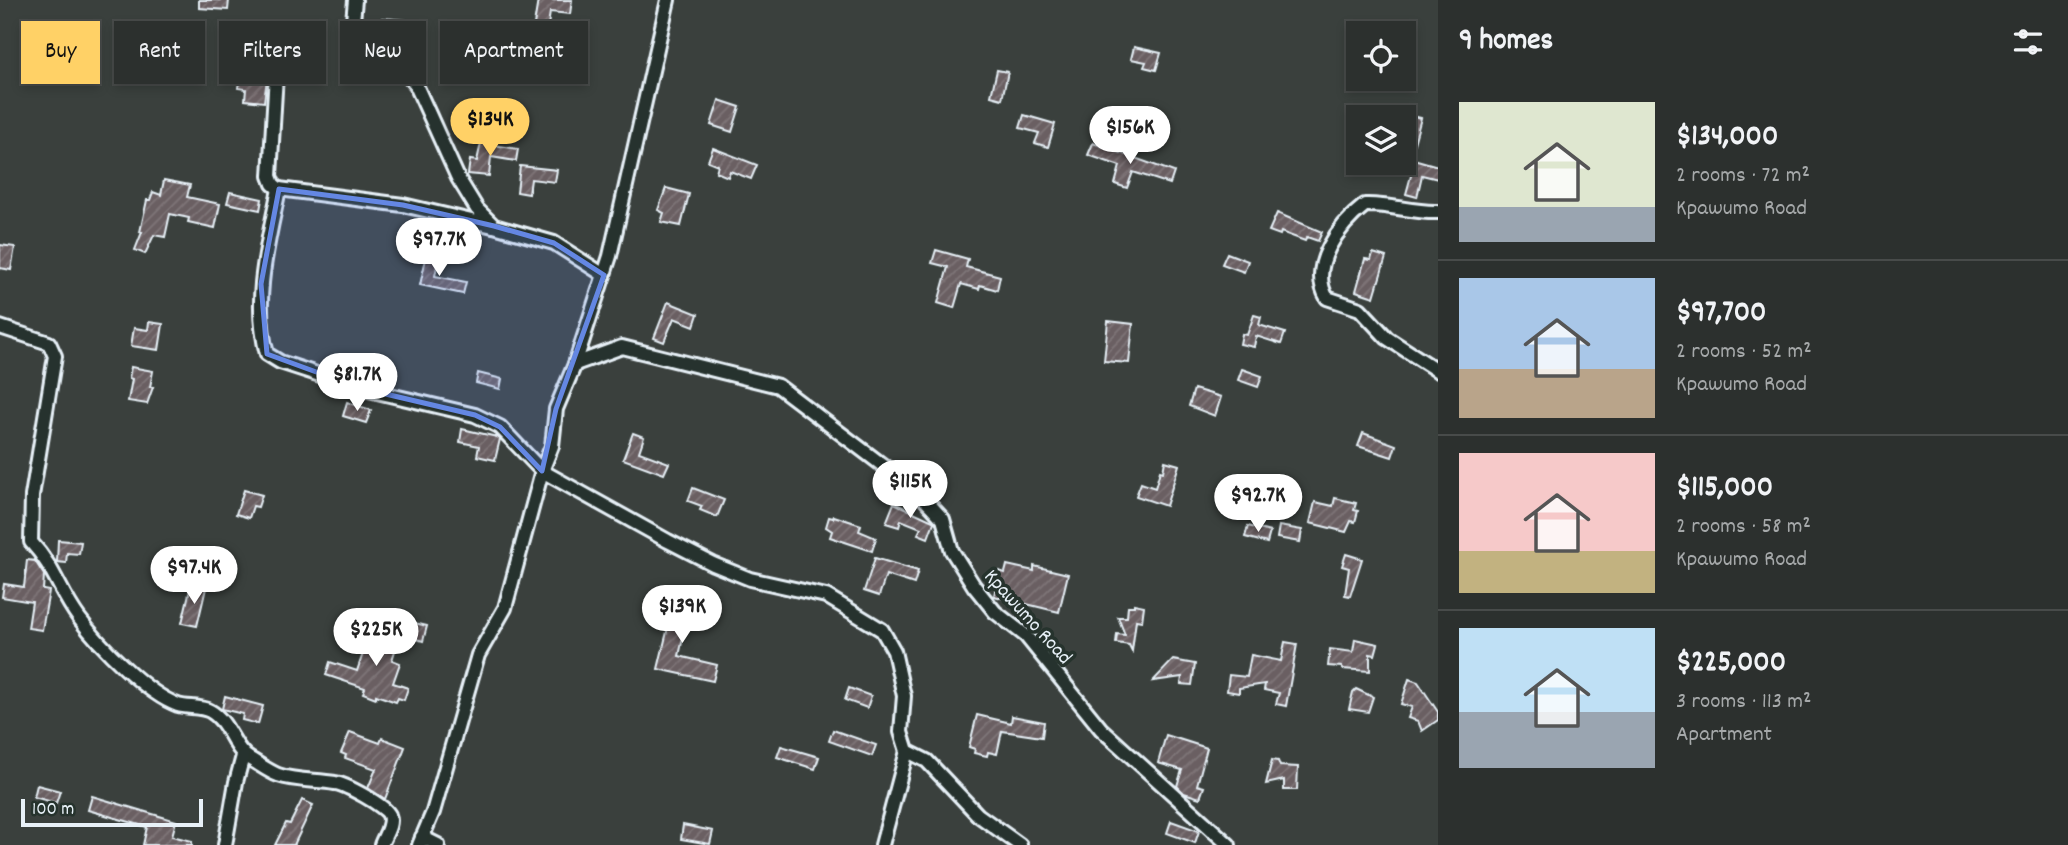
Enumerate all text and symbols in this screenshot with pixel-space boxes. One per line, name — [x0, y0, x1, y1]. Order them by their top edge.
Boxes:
chip: Buy — [21, 21, 100, 84]
chip: Rent — [114, 21, 205, 84]
chip: Filters — [219, 21, 326, 84]
chip: New — [340, 21, 426, 84]
chip: Apartment — [440, 21, 588, 84]
map controls — [1346, 21, 1416, 175]
button: locate — [1346, 21, 1416, 91]
text: 9 homes — [1459, 21, 1553, 64]
icon: filters — [2009, 23, 2047, 61]
pin: $134K — [441, 99, 539, 158]
text: $134K — [466, 104, 514, 137]
button: layers — [1346, 105, 1416, 175]
pin: $156K — [1081, 106, 1179, 166]
text: $156K — [1105, 112, 1155, 145]
text: $134,000 — [1676, 117, 1778, 160]
icon: home — [1515, 130, 1599, 214]
text: 2 rooms · 72 m² — [1676, 160, 1810, 193]
text: Kpawumo Road — [1676, 193, 1807, 226]
pin: $97.7K — [382, 218, 496, 278]
text: $97.7K — [412, 224, 466, 257]
text: $97,700 — [1676, 293, 1766, 336]
icon: home — [1515, 306, 1599, 390]
text: 2 rooms · 52 m² — [1676, 336, 1812, 369]
pin: $81.7K — [300, 354, 414, 413]
text: $81.7K — [332, 359, 382, 392]
text: Kpawumo Road — [1676, 369, 1807, 402]
pin: $115K — [861, 461, 959, 520]
text: $115K — [888, 466, 932, 499]
text: $115,000 — [1676, 468, 1773, 511]
pin: $92.7K — [1201, 475, 1315, 534]
text: $92.7K — [1230, 480, 1286, 513]
icon: home — [1515, 481, 1599, 565]
text: 2 rooms · 58 m² — [1676, 511, 1811, 544]
text: Kpawumo Road — [1676, 544, 1807, 577]
pin: $97.4K — [137, 546, 251, 606]
text: $97.4K — [167, 552, 222, 585]
street label: Kpawumo Road — [976, 564, 1078, 673]
pin: $139K — [633, 586, 731, 645]
text: $139K — [658, 591, 706, 624]
pin: $225K — [327, 608, 425, 668]
text: $225K — [349, 614, 403, 647]
text: $225,000 — [1676, 643, 1786, 686]
icon: home — [1515, 656, 1599, 740]
text: 3 rooms · 113 m² — [1676, 686, 1812, 719]
text: Apartment — [1676, 719, 1772, 752]
scale bar — [21, 796, 203, 828]
text: 100 m — [32, 797, 74, 824]

